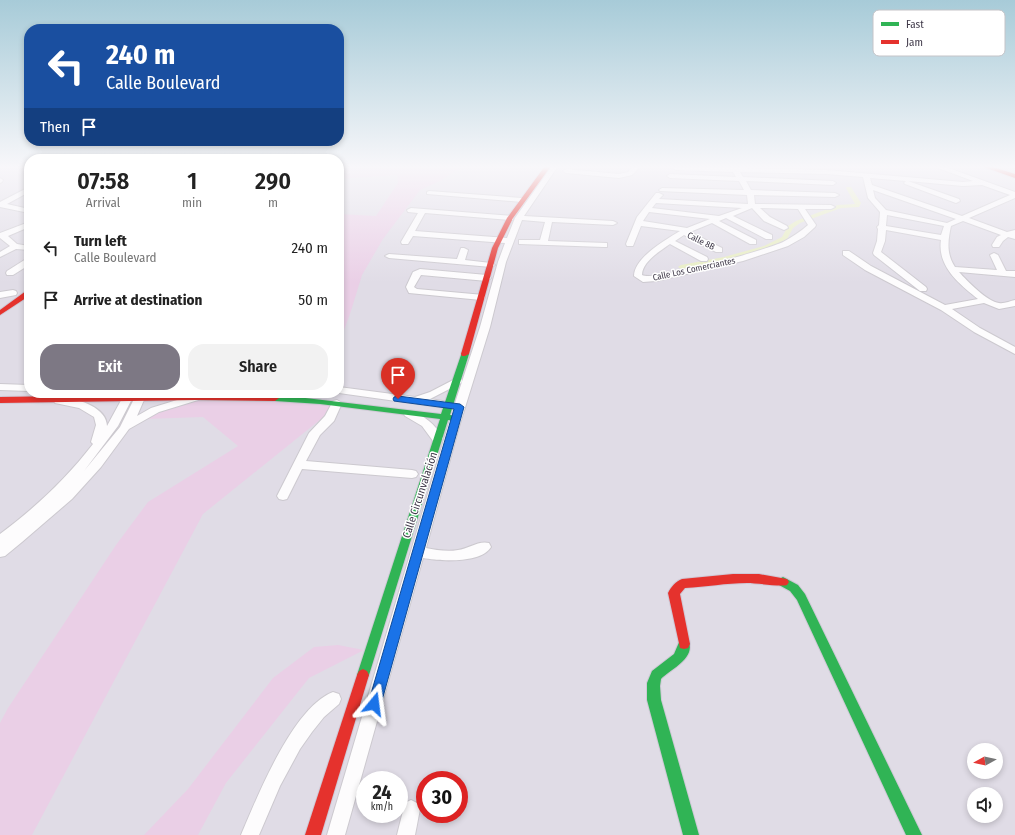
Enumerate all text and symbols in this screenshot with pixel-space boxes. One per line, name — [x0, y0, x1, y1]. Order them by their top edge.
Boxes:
legend — [873, 10, 1005, 56]
text: Fast — [906, 18, 924, 31]
text: Jam — [906, 36, 923, 49]
text: 240 m — [106, 38, 175, 71]
icon: left — [40, 40, 92, 92]
text: Calle Boulevard — [106, 72, 220, 94]
icon: arrive — [78, 116, 100, 138]
text: Then — [40, 118, 70, 136]
text: 07:58 — [77, 167, 129, 195]
text: 1 — [187, 167, 197, 195]
text: 290 — [255, 167, 291, 195]
text: Arrival — [86, 195, 120, 210]
text: min — [182, 195, 202, 210]
text: m — [268, 195, 278, 210]
street label: Calle 8B — [686, 230, 717, 252]
text: Turn left — [74, 232, 127, 250]
icon: left — [40, 237, 62, 259]
text: 240 m — [292, 239, 328, 257]
text: Calle Boulevard — [74, 250, 157, 265]
street label: Calle Los Comerciantes — [652, 255, 736, 283]
icon: arrive — [40, 289, 62, 311]
text: Arrive at destination — [74, 291, 202, 309]
text: 50 m — [298, 291, 328, 309]
button: Exit — [40, 344, 180, 390]
button: Share — [188, 344, 328, 390]
pin — [381, 358, 415, 399]
icon: arrive — [387, 364, 409, 386]
street label: Calle Circunvalación — [400, 450, 440, 540]
position arrow — [353, 683, 395, 725]
north arrow — [967, 743, 1003, 779]
map controls — [967, 743, 1003, 823]
speed limit sign: 30 — [416, 771, 468, 823]
text: 24 — [372, 780, 392, 804]
button: sound — [967, 787, 1003, 823]
text: km/h — [371, 801, 393, 813]

